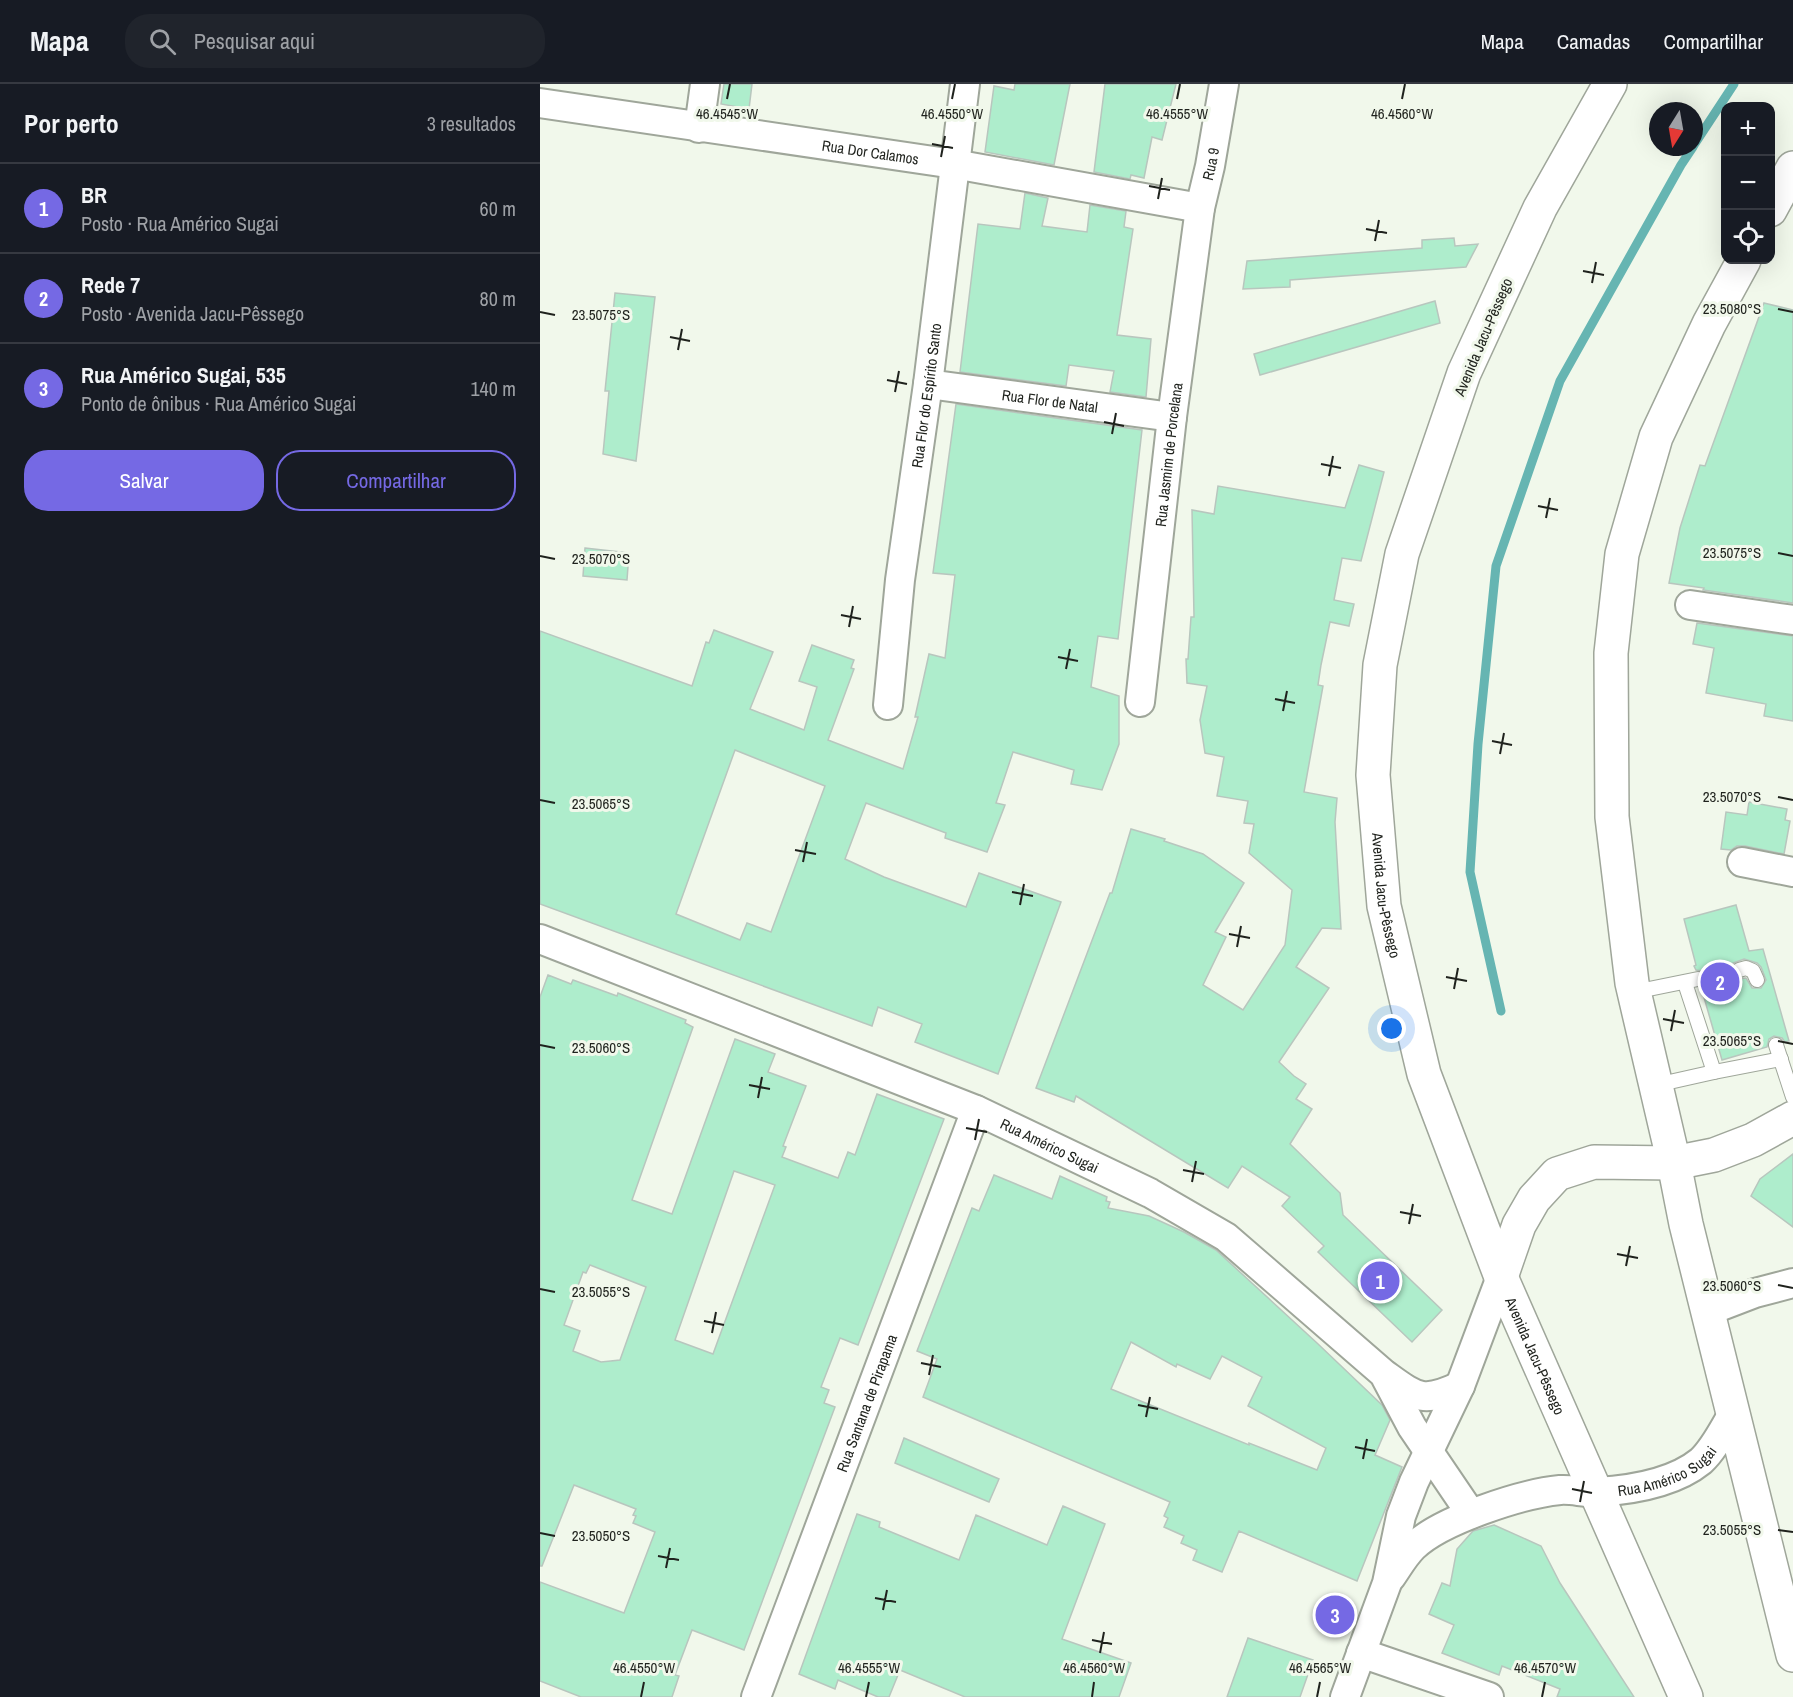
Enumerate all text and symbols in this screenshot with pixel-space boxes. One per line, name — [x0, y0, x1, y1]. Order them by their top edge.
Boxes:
search box — [125, 14, 545, 68]
text: Mapa — [30, 22, 89, 60]
icon: search — [146, 25, 179, 58]
text: Pesquisar aqui — [194, 26, 315, 56]
text: Mapa — [1481, 27, 1524, 56]
text: Camadas — [1557, 27, 1630, 56]
text: Compartilhar — [1663, 27, 1763, 56]
north arrow — [1649, 102, 1703, 156]
map controls — [1721, 102, 1775, 264]
button: + — [1721, 102, 1775, 156]
text: 46.4545°W — [696, 103, 758, 124]
text: 46.4550°W — [921, 103, 983, 124]
text: 46.4555°W — [1146, 103, 1208, 124]
text: 46.4560°W — [1371, 103, 1433, 124]
text: Por perto — [24, 106, 119, 141]
text: 3 resultados — [427, 110, 516, 137]
street label: Rua Dor Calamos — [821, 134, 920, 169]
street label: Rua 9 — [1196, 146, 1224, 182]
button: − — [1721, 156, 1775, 210]
text: BR — [81, 180, 107, 210]
text: 1 — [39, 195, 48, 222]
text: 60 m — [480, 195, 516, 222]
text: Posto · Rua Américo Sugai — [81, 210, 279, 237]
button: locate — [1721, 210, 1775, 264]
text: Rede 7 — [81, 270, 140, 300]
street label: Avenida Jacu-Pêssego — [1448, 275, 1517, 400]
text: 2 — [39, 285, 48, 312]
text: 80 m — [480, 285, 516, 312]
text: 23.5080°S — [1703, 298, 1761, 319]
text: Posto · Avenida Jacu-Pêssego — [81, 300, 304, 327]
text: 23.5075°S — [572, 304, 630, 325]
street label: Rua Flor do Espírito Santo — [906, 322, 946, 469]
text: Rua Américo Sugai, 535 — [81, 360, 286, 390]
text: 3 — [39, 375, 48, 402]
text: 140 m — [470, 375, 516, 402]
street label: Rua Jasmim de Porcelana — [1149, 381, 1187, 528]
street label: Rua Flor de Natal — [1001, 384, 1099, 417]
text: Ponto de ônibus · Rua Américo Sugai — [81, 390, 356, 417]
button: Salvar — [24, 450, 264, 511]
button: Compartilhar — [276, 450, 516, 511]
text: 23.5075°S — [1703, 542, 1761, 563]
text: 23.5070°S — [572, 548, 630, 569]
text: 23.5070°S — [1703, 786, 1761, 807]
text: 23.5065°S — [572, 793, 630, 814]
street label: Avenida Jacu-Pêssego — [1367, 831, 1407, 960]
pin: 2 — [1700, 960, 1740, 1004]
your location — [1377, 1014, 1406, 1043]
text: 23.5065°S — [1703, 1030, 1761, 1051]
text: 23.5060°S — [572, 1037, 630, 1058]
street label: Rua Américo Sugai — [997, 1113, 1102, 1178]
pin: 1 — [1360, 1258, 1400, 1304]
text: 23.5060°S — [1703, 1275, 1761, 1296]
text: 23.5055°S — [572, 1281, 630, 1302]
street label: Avenida Jacu-Pêssego — [1500, 1293, 1571, 1418]
street label: Rua Santana de Pirapama — [831, 1331, 902, 1475]
street label: Rua Américo Sugai — [1616, 1442, 1721, 1501]
text: 23.5055°S — [1703, 1519, 1761, 1540]
text: 23.5050°S — [572, 1525, 630, 1546]
pin: 3 — [1316, 1592, 1354, 1637]
text: 46.4550°W — [613, 1657, 675, 1678]
text: 46.4555°W — [838, 1657, 900, 1678]
text: 46.4560°W — [1063, 1657, 1125, 1678]
text: 46.4565°W — [1289, 1657, 1351, 1678]
text: 46.4570°W — [1514, 1657, 1576, 1678]

